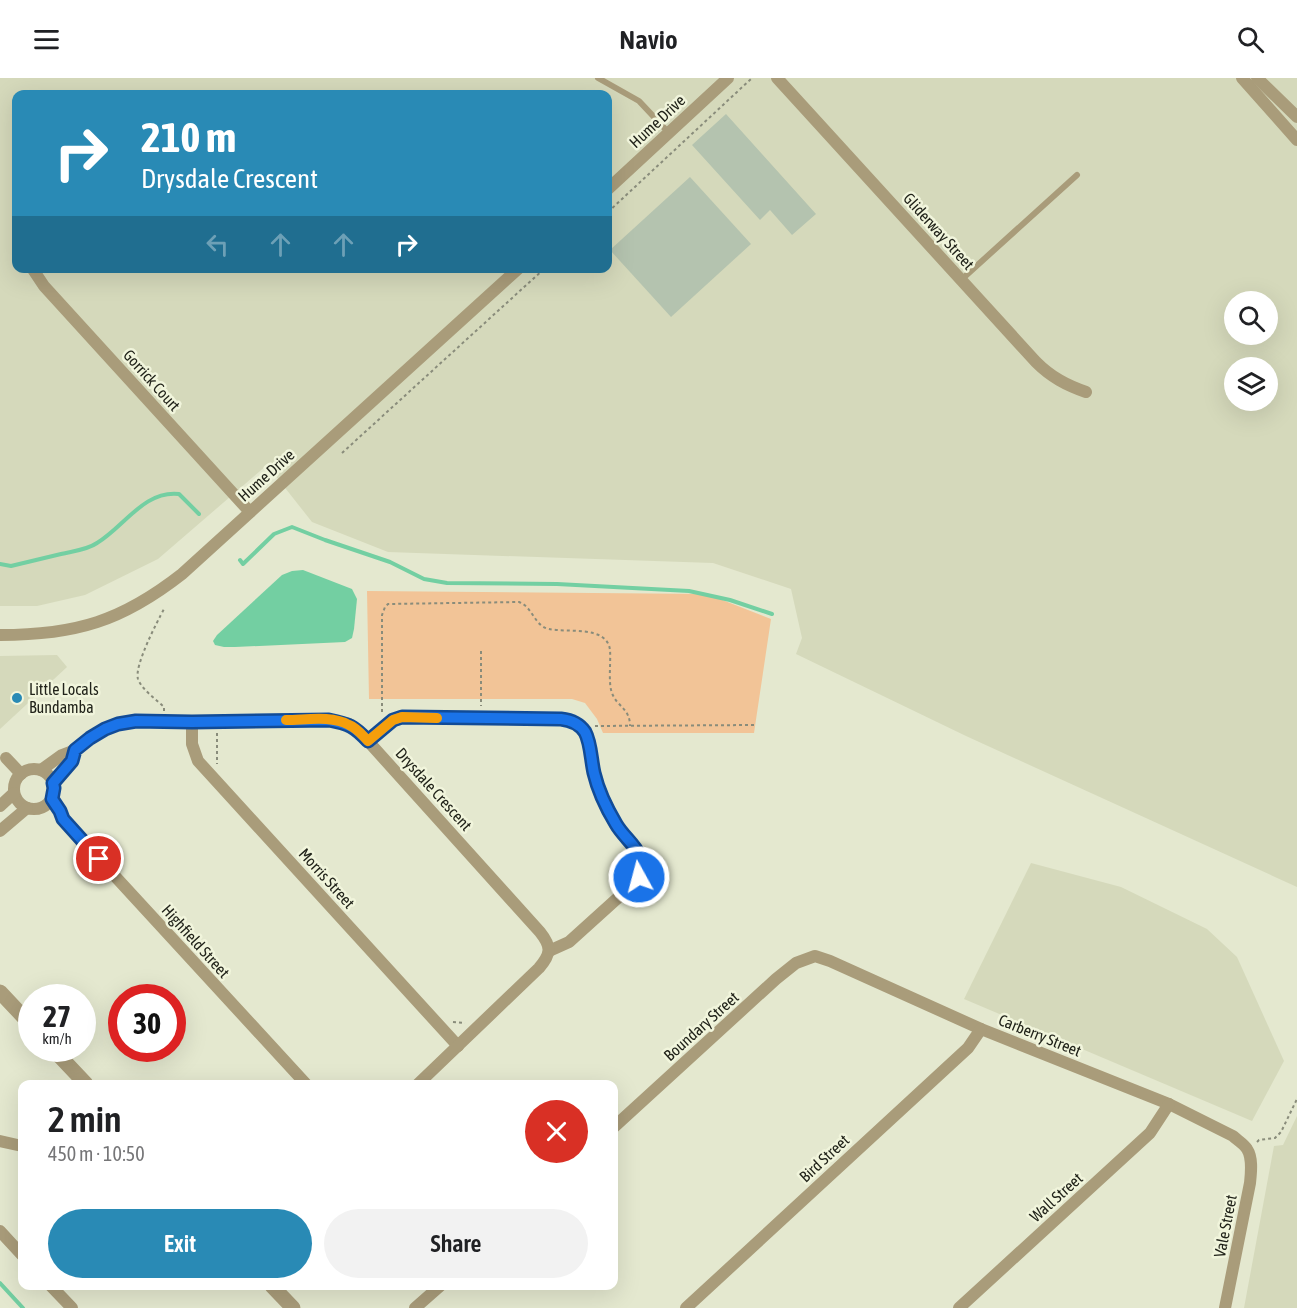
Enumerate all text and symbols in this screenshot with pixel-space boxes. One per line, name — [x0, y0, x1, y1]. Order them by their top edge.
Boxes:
icon: menu — [30, 23, 63, 56]
icon: search — [1234, 23, 1267, 56]
text: Navio — [619, 24, 678, 55]
street label: Hume Drive — [626, 91, 688, 151]
text: 210 m — [141, 113, 236, 161]
icon: right — [42, 114, 120, 192]
text: Drysdale Crescent — [141, 163, 318, 194]
street label: Gliderway Street — [899, 189, 978, 274]
icon: left — [201, 228, 234, 261]
icon: ahead — [264, 228, 297, 261]
icon: ahead — [327, 228, 360, 261]
icon: right — [390, 228, 423, 261]
map controls — [1224, 291, 1278, 411]
button: search — [1224, 291, 1278, 345]
street label: Gorrick Court — [120, 346, 184, 415]
button: layers — [1224, 357, 1278, 411]
street label: Hume Drive — [234, 445, 298, 505]
place label: Little Locals Bundamba — [29, 680, 99, 716]
marker: Little Locals Bundamba — [10, 691, 24, 705]
street label: Drysdale Crescent — [391, 744, 476, 835]
pin — [73, 833, 124, 884]
icon: arrive — [82, 842, 115, 875]
street label: Morris Street — [295, 844, 359, 912]
position arrow — [607, 845, 671, 909]
street label: Highfield Street — [158, 901, 234, 982]
speed limit sign: 30 — [108, 984, 186, 1062]
street label: Boundary Street — [660, 988, 743, 1065]
text: 27 — [43, 999, 71, 1033]
street label: Carberry Street — [996, 1010, 1084, 1061]
text: km/h — [42, 1030, 72, 1047]
text: 2 min — [48, 1098, 122, 1140]
button: close — [525, 1100, 588, 1163]
street label: Bird Street — [796, 1130, 853, 1185]
text: 450 m · 10:50 — [48, 1142, 145, 1165]
street label: Wall Street — [1026, 1169, 1086, 1225]
street label: Vale Street — [1210, 1193, 1240, 1259]
button: Exit — [48, 1209, 312, 1278]
button: Share — [324, 1209, 588, 1278]

